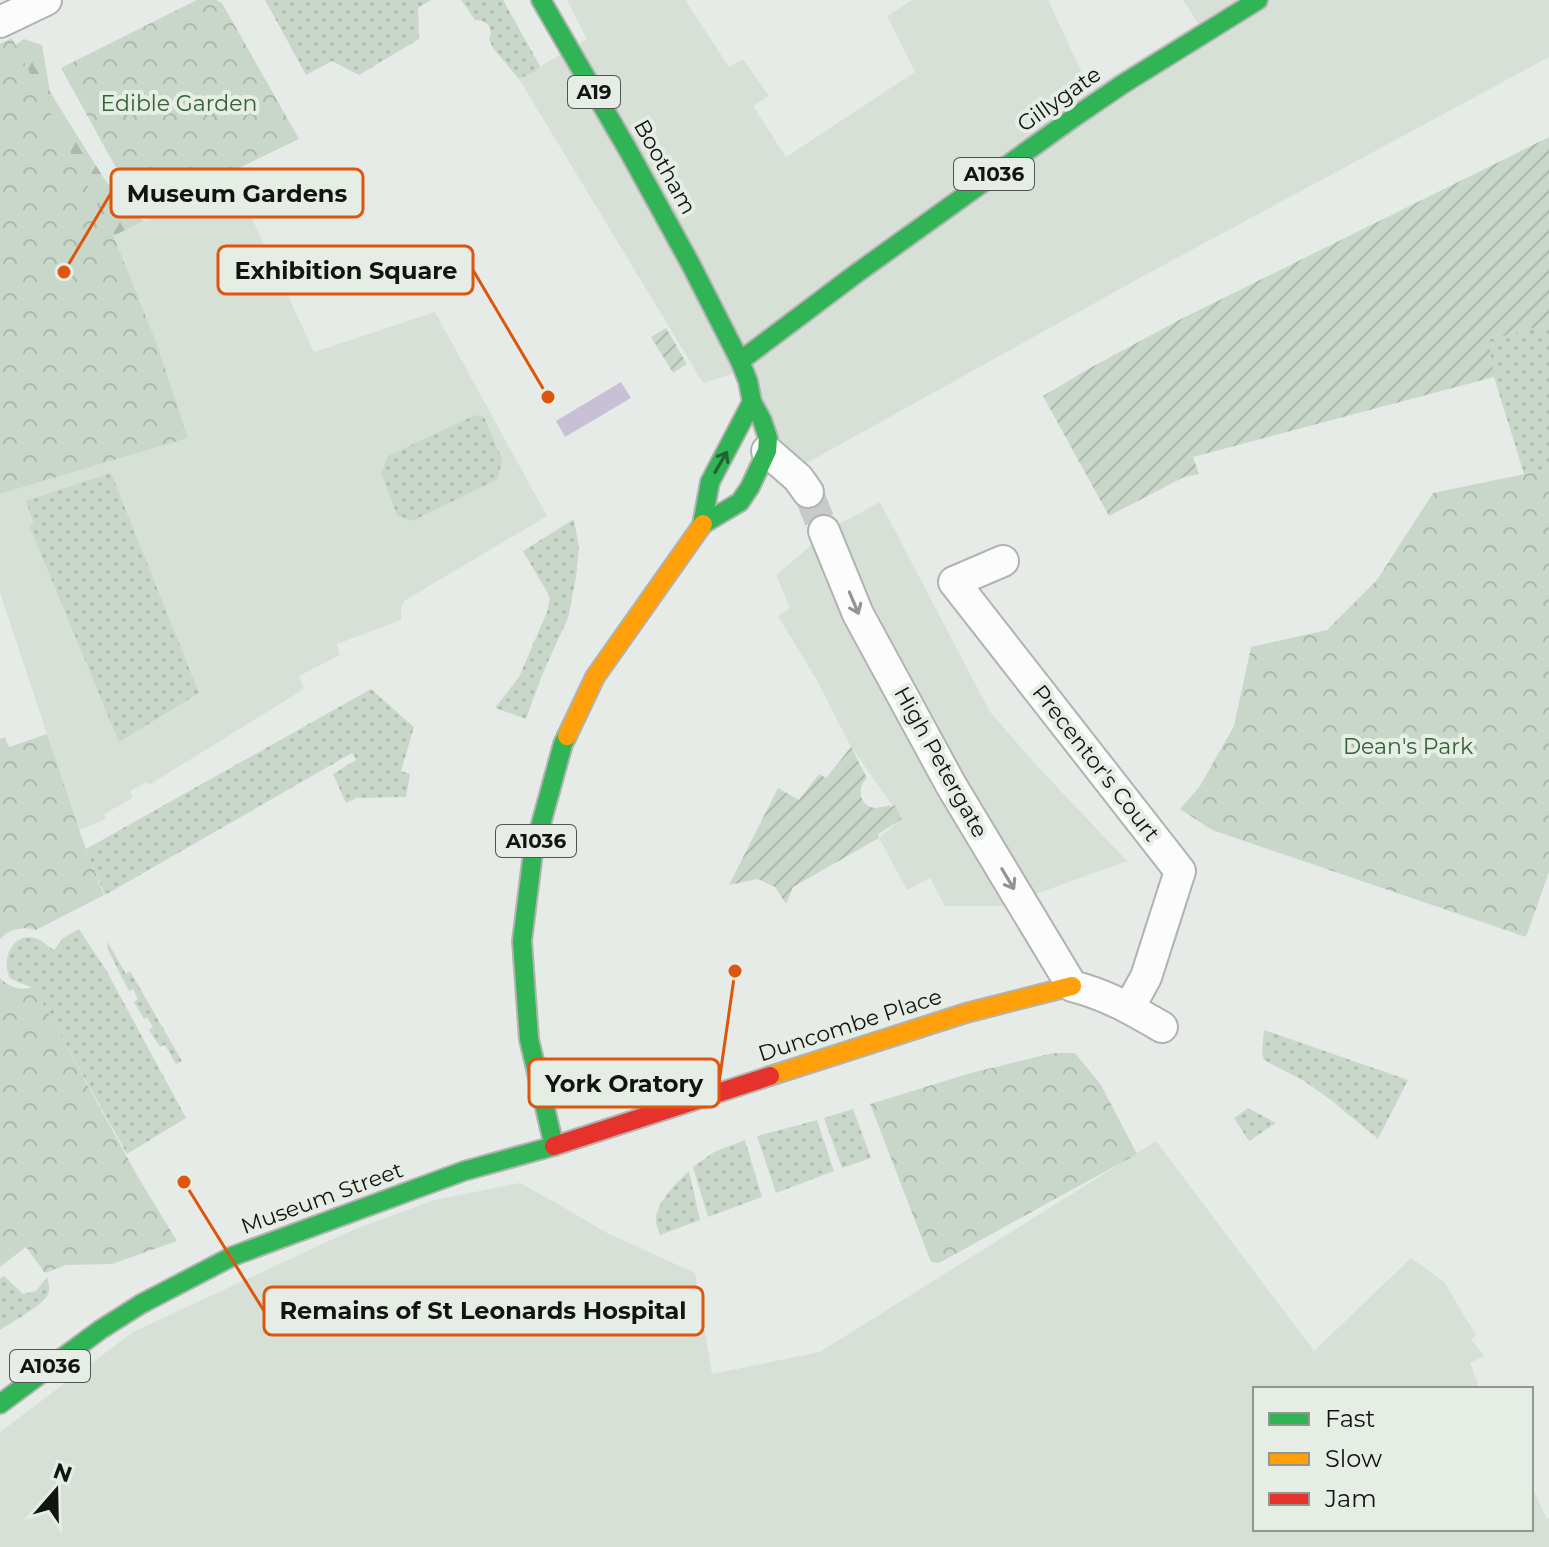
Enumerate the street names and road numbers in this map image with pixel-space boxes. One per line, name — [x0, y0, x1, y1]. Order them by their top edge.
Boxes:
street label: Gillygate — [1012, 60, 1106, 138]
road number: A19 — [568, 76, 620, 108]
street label: Bootham — [628, 115, 702, 219]
road number: A1036 — [954, 158, 1034, 190]
street label: Precentor's Court — [1026, 679, 1166, 847]
street label: High Petergate — [888, 682, 994, 842]
road number: A1036 — [496, 825, 576, 857]
street label: Duncombe Place — [755, 983, 945, 1067]
street label: Museum Street — [237, 1156, 407, 1240]
road number: A1036 — [10, 1350, 90, 1382]

